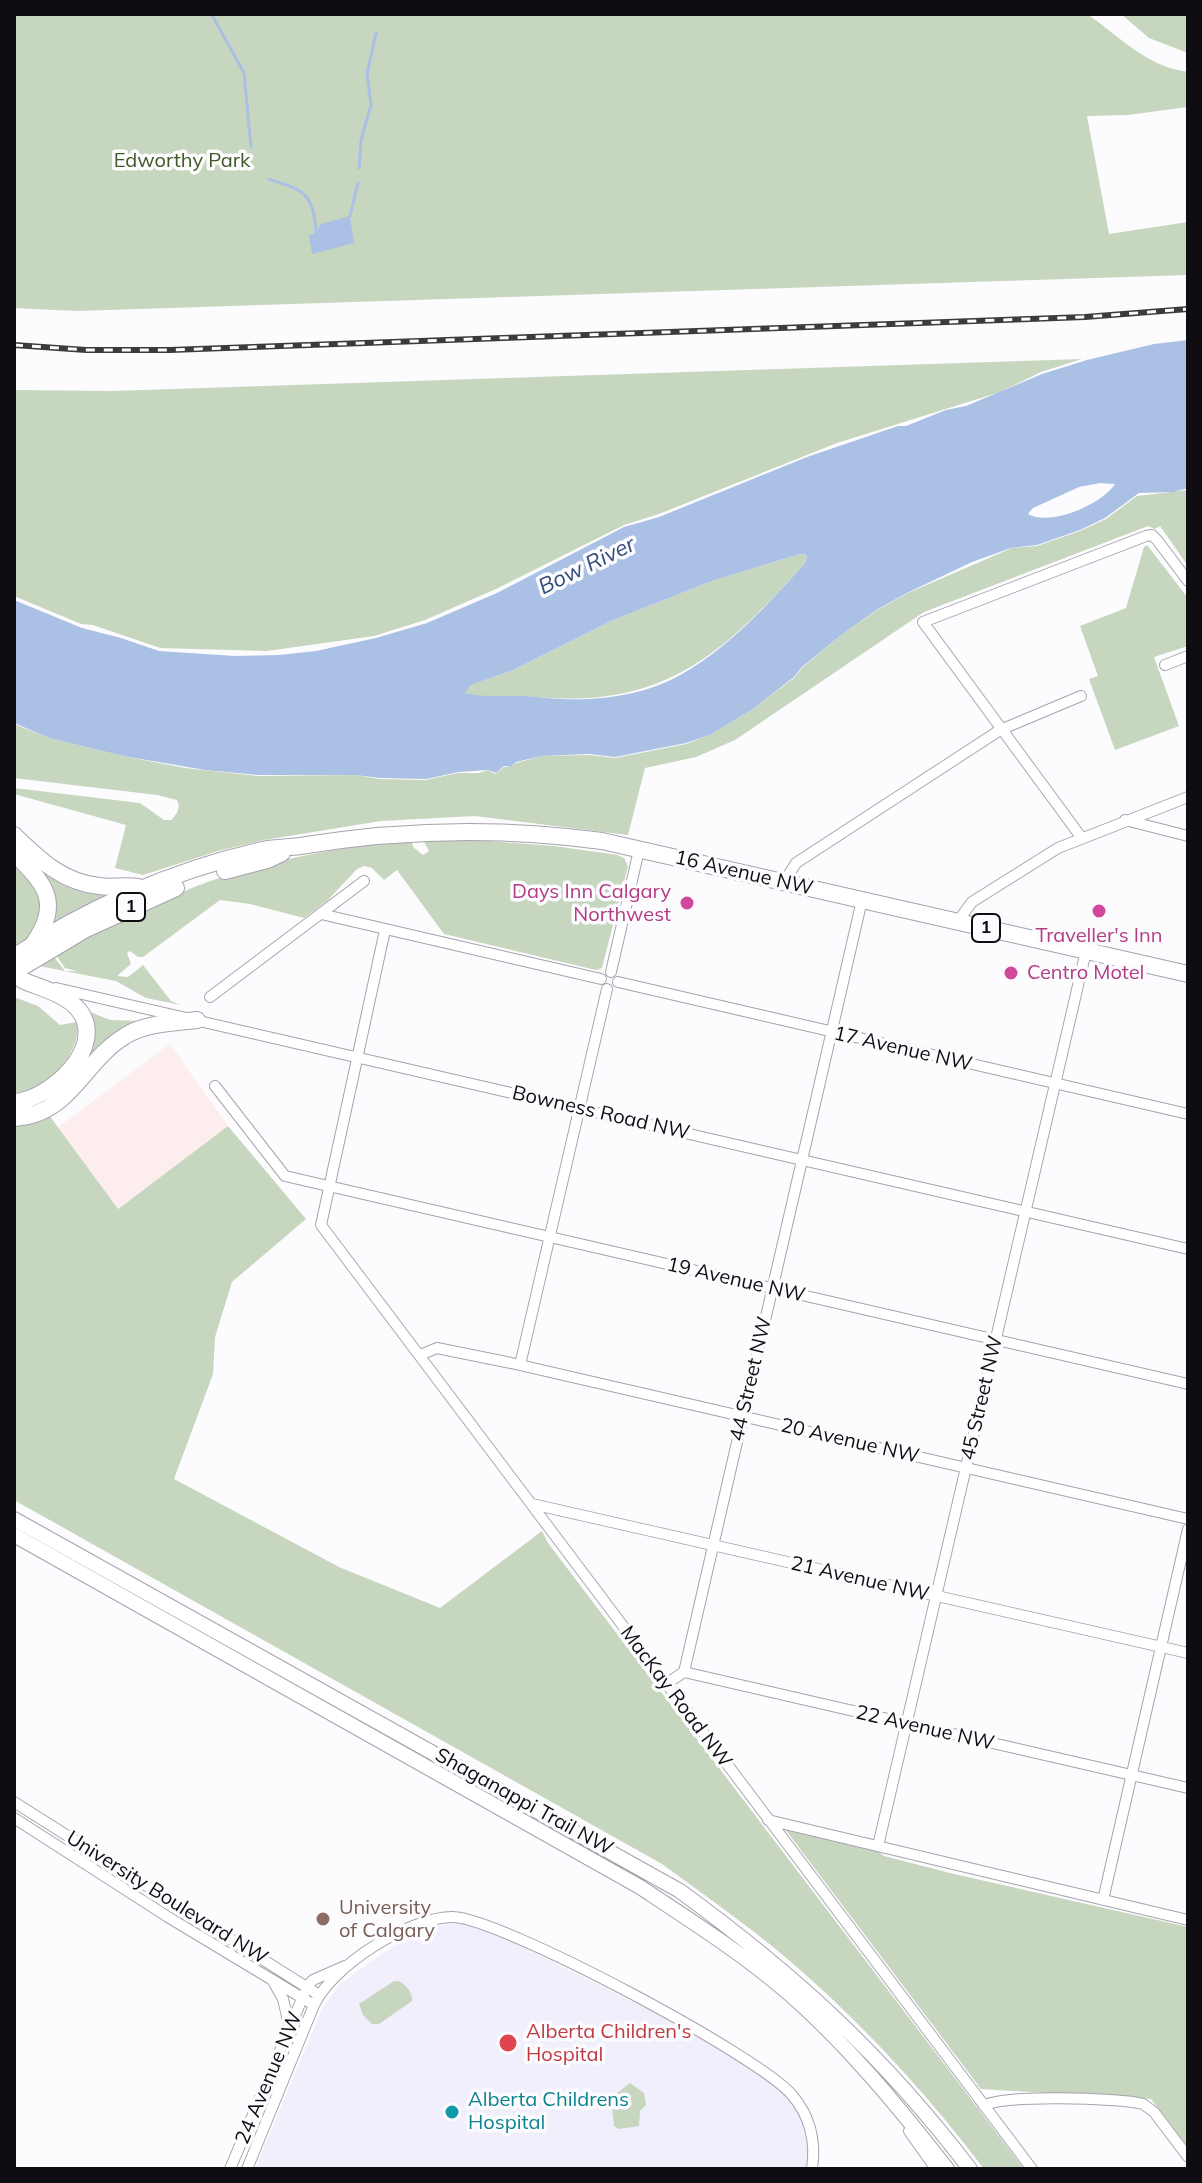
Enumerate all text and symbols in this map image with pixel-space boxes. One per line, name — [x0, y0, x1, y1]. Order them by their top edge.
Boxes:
park label: Edworthy Park — [114, 149, 250, 173]
water label: Bow River — [534, 531, 640, 601]
street label: 16 Avenue NW — [672, 845, 816, 901]
place label: Days Inn Calgary Northwest — [512, 880, 671, 927]
road number: 1 — [117, 893, 145, 921]
marker: Days Inn Calgary Northwest — [678, 894, 696, 912]
marker: Traveller's Inn — [1090, 902, 1108, 920]
road number: 1 — [972, 914, 1000, 942]
place label: Traveller's Inn — [1036, 924, 1162, 948]
place label: Centro Motel — [1027, 961, 1144, 985]
marker: Centro Motel — [1002, 964, 1020, 982]
street label: 17 Avenue NW — [831, 1021, 975, 1077]
street label: Bowness Road NW — [510, 1081, 692, 1145]
street label: 19 Avenue NW — [664, 1252, 808, 1308]
street label: 44 Street NW — [725, 1314, 777, 1444]
street label: 45 Street NW — [956, 1333, 1008, 1463]
street label: 20 Avenue NW — [778, 1413, 922, 1469]
street label: 21 Avenue NW — [788, 1551, 932, 1607]
street label: MacKay Road NW — [615, 1622, 737, 1772]
street label: 22 Avenue NW — [853, 1700, 997, 1756]
street label: Shaganappi Trail NW — [431, 1743, 617, 1861]
street label: University Boulevard NW — [62, 1826, 272, 1970]
place label: University of Calgary — [339, 1896, 435, 1943]
marker: University of Calgary — [314, 1910, 332, 1928]
street label: 24 Avenue NW — [230, 2008, 308, 2148]
place label: Alberta Children's Hospital — [526, 2020, 691, 2067]
marker: Alberta Children's Hospital — [497, 2032, 519, 2054]
place label: Alberta Childrens Hospital — [468, 2088, 629, 2135]
marker: Alberta Childrens Hospital — [443, 2103, 461, 2121]

